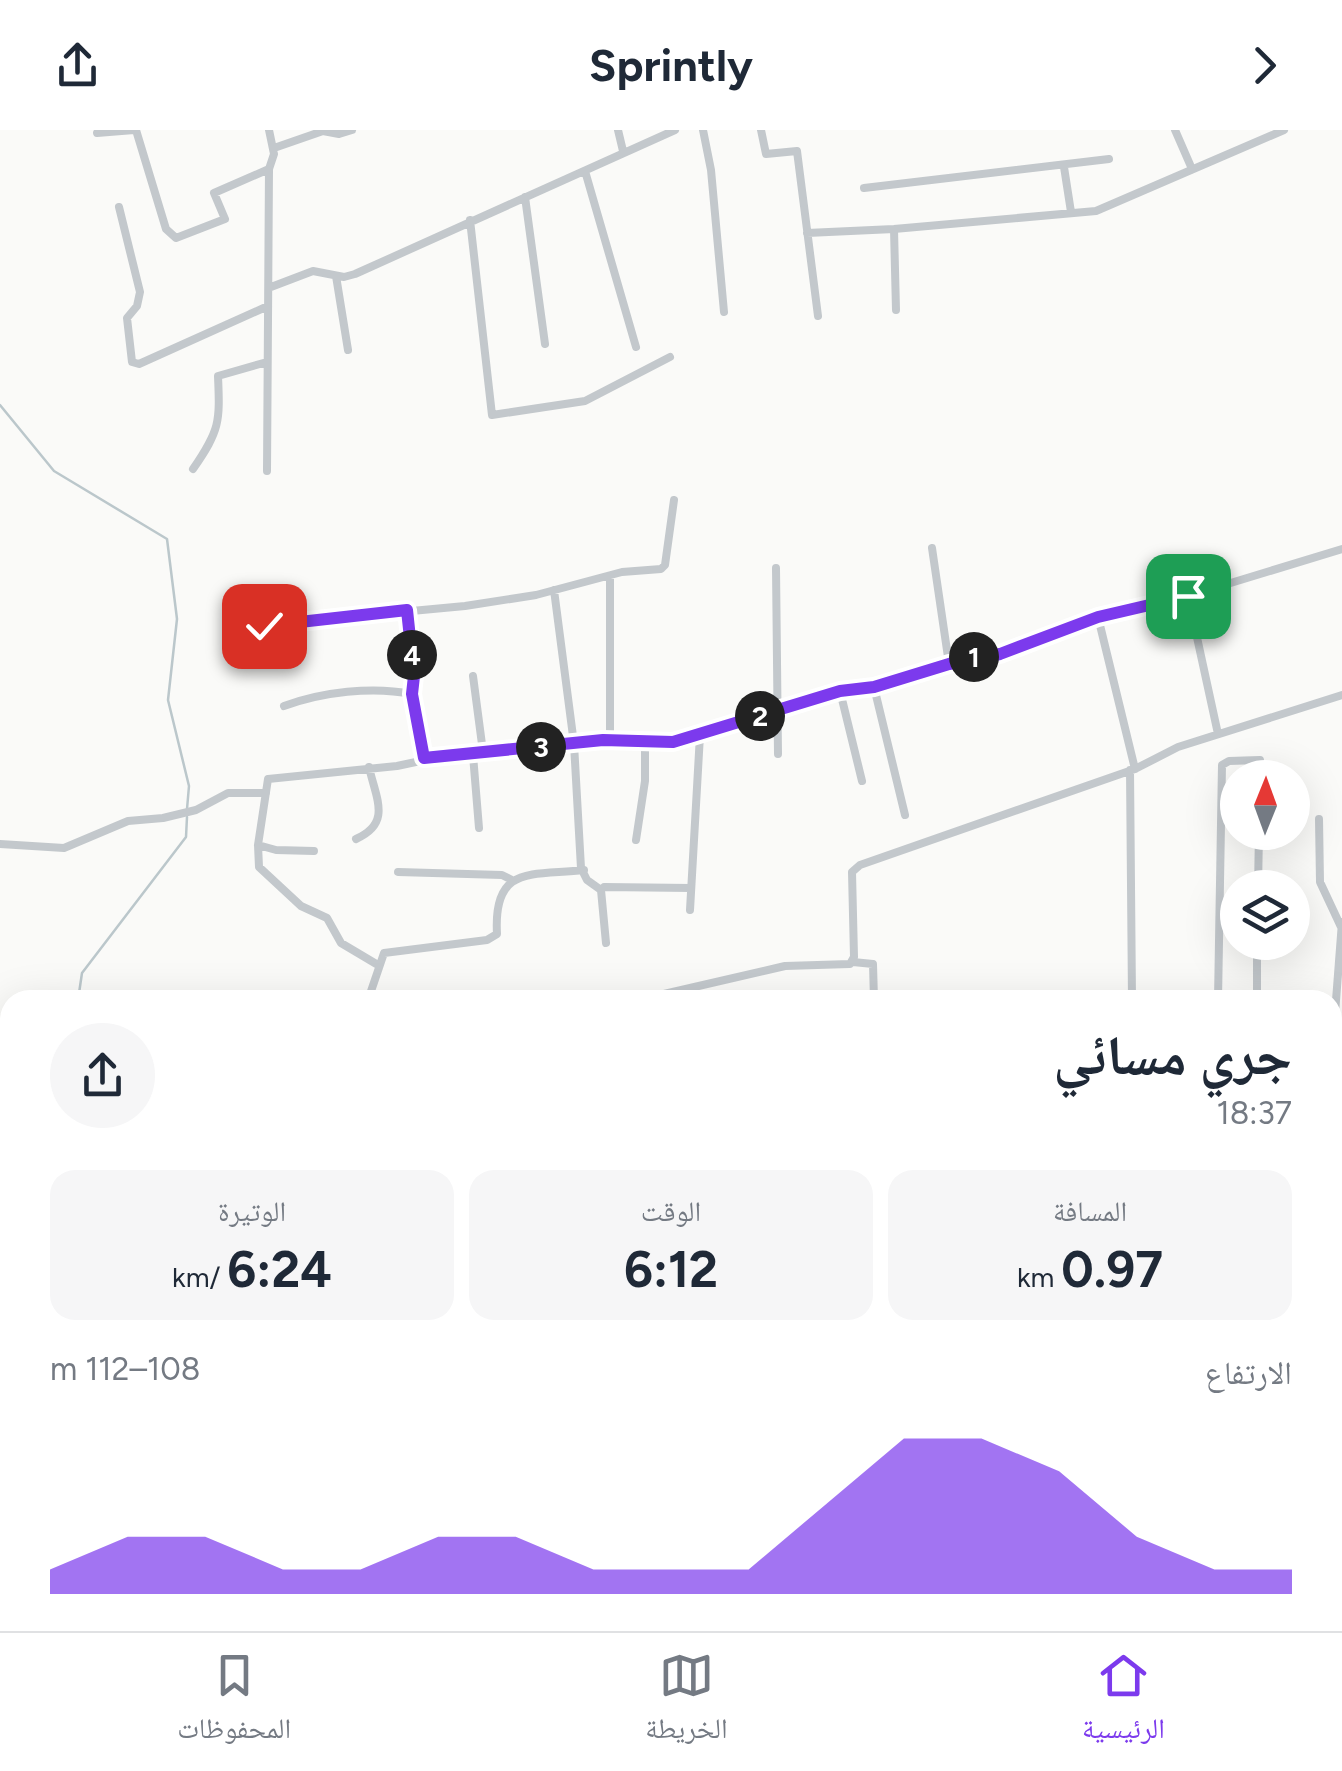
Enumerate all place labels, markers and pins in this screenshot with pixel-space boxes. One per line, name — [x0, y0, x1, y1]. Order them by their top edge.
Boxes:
pin — [1146, 554, 1231, 639]
pin — [222, 584, 307, 669]
pin: 4 — [387, 630, 437, 680]
pin: 1 — [949, 632, 999, 682]
pin: 2 — [735, 691, 785, 741]
pin: 3 — [516, 722, 566, 772]

